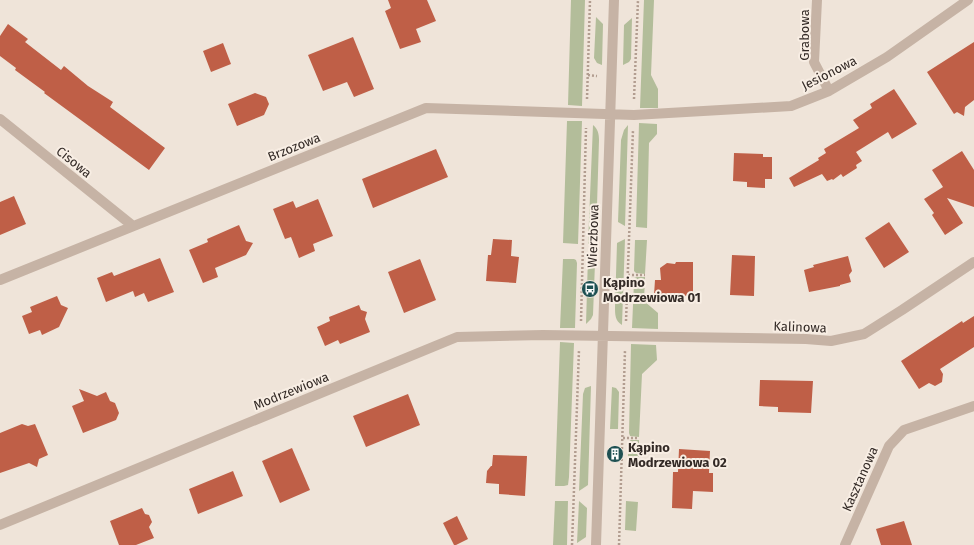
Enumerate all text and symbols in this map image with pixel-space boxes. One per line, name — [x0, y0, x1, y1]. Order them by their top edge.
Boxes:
street label: Grabowa — [797, 9, 812, 61]
street label: Jesionowa — [799, 53, 859, 93]
street label: Brzozowa — [266, 130, 322, 164]
street label: Cisowa — [53, 143, 95, 181]
street label: Wierzbowa — [584, 204, 602, 268]
place label: Kąpino Modrzewiowa 01 — [603, 275, 701, 305]
bus stop icon: Kąpino Modrzewiowa 01 — [580, 279, 600, 299]
street label: Kalinowa — [773, 319, 827, 335]
street label: Modrzewiowa — [251, 369, 331, 413]
place label: Kąpino Modrzewiowa 02 — [628, 440, 727, 470]
building icon: Kąpino Modrzewiowa 02 — [605, 444, 625, 464]
street label: Kasztanowa — [839, 444, 881, 514]

